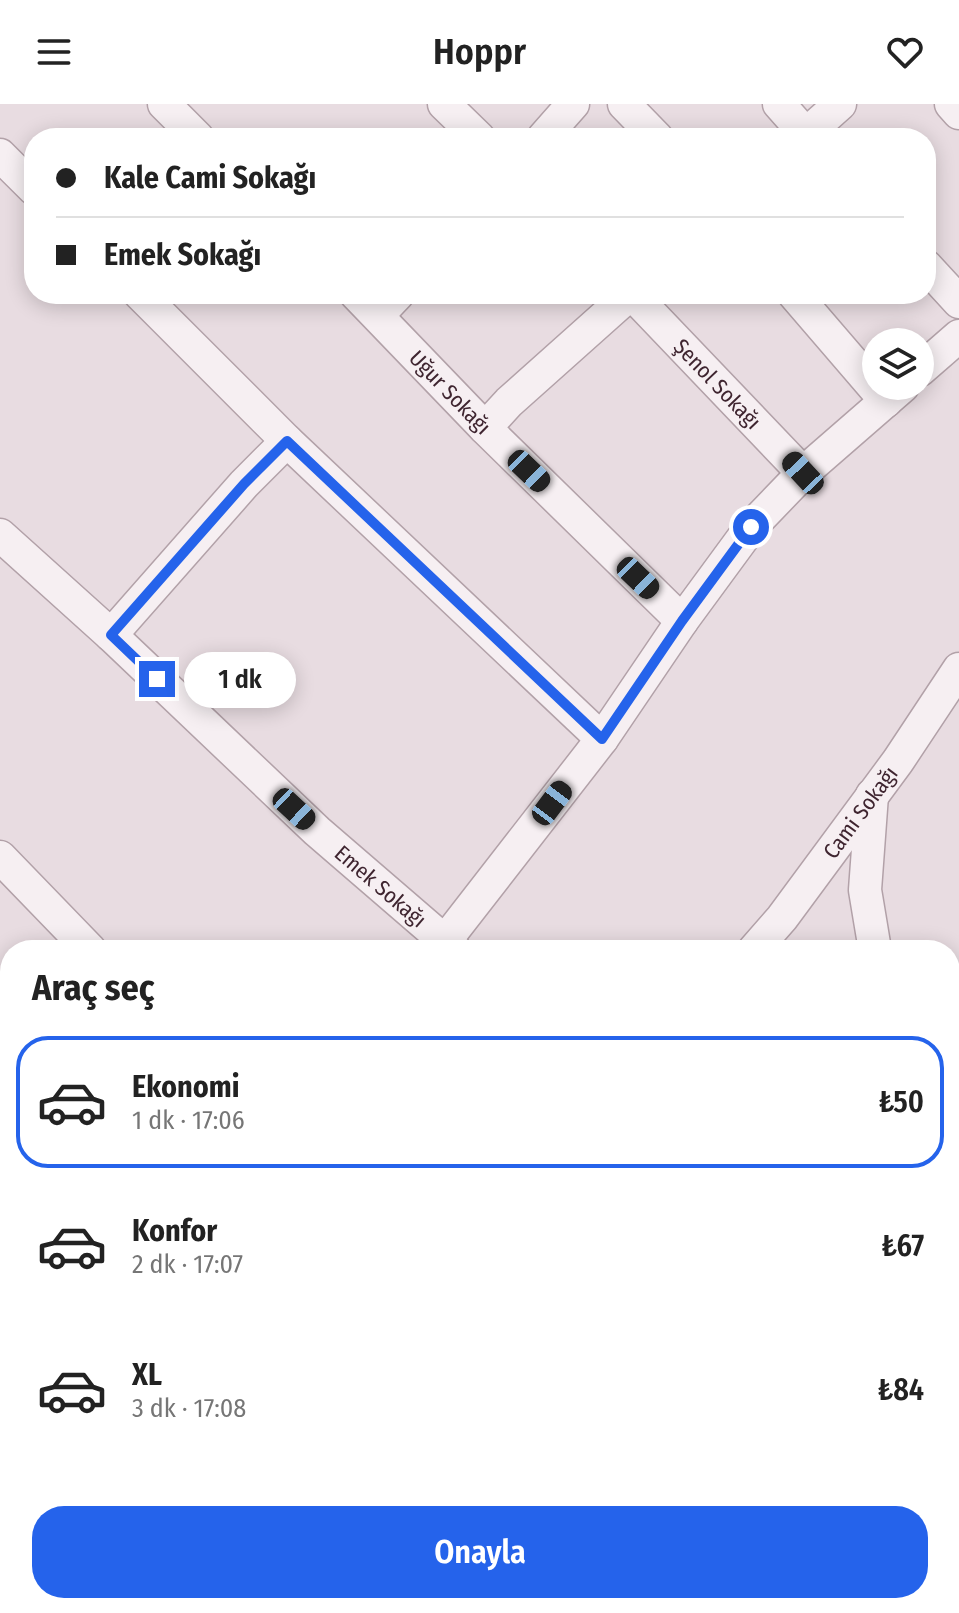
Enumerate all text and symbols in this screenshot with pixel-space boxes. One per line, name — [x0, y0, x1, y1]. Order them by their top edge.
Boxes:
icon: menu — [32, 30, 76, 74]
text: Hoppr — [433, 30, 526, 74]
icon: heart — [883, 30, 927, 74]
text: Kale Cami Sokağı — [104, 160, 316, 196]
text: Emek Sokağı — [104, 237, 261, 273]
map controls — [862, 328, 934, 400]
button: layers — [862, 328, 934, 400]
street label: Şenol Sokağı — [668, 333, 767, 435]
street label: Uğur Sokağı — [404, 344, 497, 440]
car — [503, 446, 555, 496]
car — [778, 447, 828, 499]
route start — [733, 509, 769, 545]
car — [612, 553, 664, 603]
callout: 1 dk — [185, 651, 297, 707]
route end — [139, 661, 175, 697]
text: 1 dk — [218, 664, 262, 695]
street label: Cami Sokağı — [817, 761, 903, 864]
car — [528, 777, 576, 829]
car — [268, 784, 320, 834]
street label: Emek Sokağı — [329, 839, 432, 933]
text: Araç seç — [32, 966, 154, 1010]
icon: car — [36, 1066, 108, 1138]
text: Ekonomi — [132, 1069, 240, 1105]
text: ₺50 — [878, 1084, 924, 1120]
text: 1 dk · 17:06 — [132, 1105, 245, 1136]
icon: car — [36, 1210, 108, 1282]
text: Konfor — [132, 1213, 217, 1249]
text: ₺67 — [881, 1228, 924, 1264]
text: 2 dk · 17:07 — [132, 1249, 243, 1280]
icon: car — [36, 1354, 108, 1426]
text: XL — [132, 1357, 162, 1393]
text: ₺84 — [877, 1372, 924, 1408]
text: 3 dk · 17:08 — [132, 1393, 246, 1424]
button: Onayla — [32, 1506, 928, 1598]

